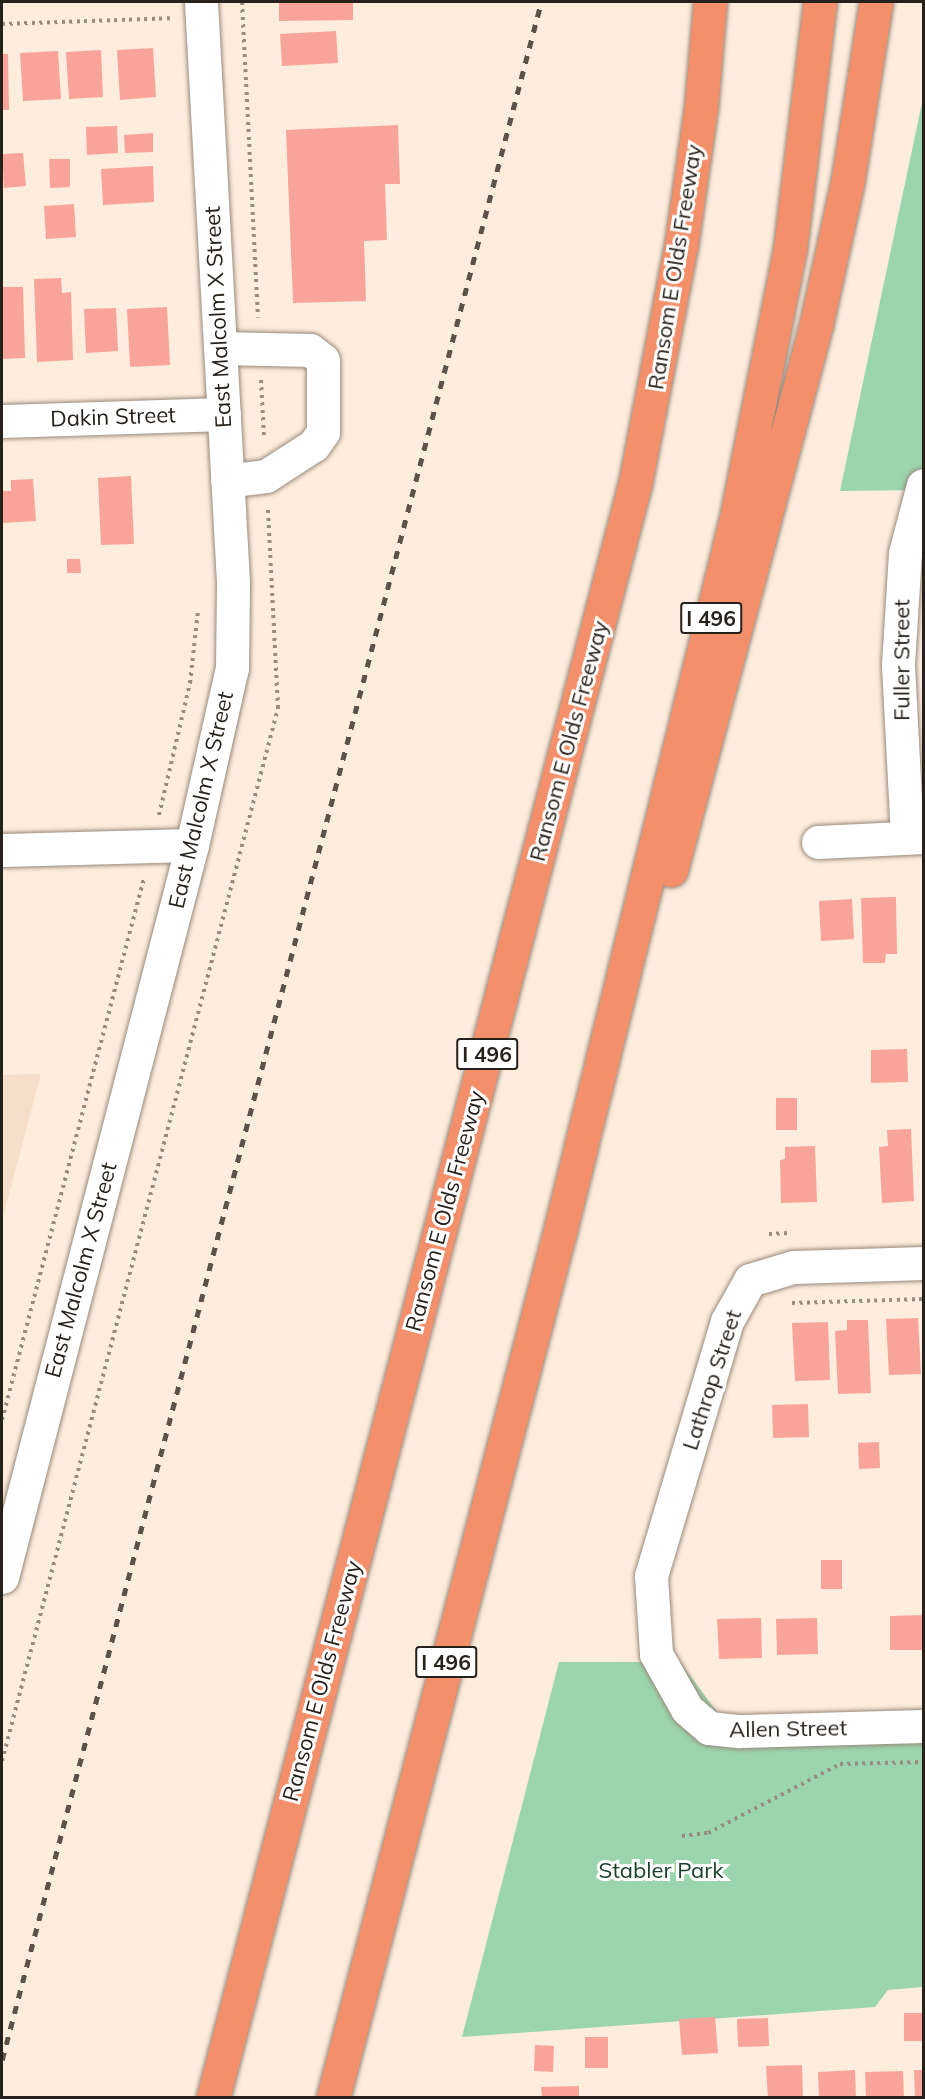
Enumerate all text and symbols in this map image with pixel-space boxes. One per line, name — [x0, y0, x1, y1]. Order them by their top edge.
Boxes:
street label: Ransom E Olds Freeway — [643, 142, 707, 392]
street label: East Malcolm X Street — [199, 205, 237, 429]
street label: Dakin Street — [50, 402, 176, 432]
street label: Fuller Street — [889, 599, 915, 721]
road number: I 496 — [680, 600, 742, 636]
street label: Ransom E Olds Freeway — [524, 618, 614, 864]
street label: East Malcolm X Street — [163, 689, 239, 911]
road number: I 496 — [456, 1036, 518, 1072]
street label: Ransom E Olds Freeway — [400, 1088, 490, 1334]
street label: East Malcolm X Street — [40, 1159, 122, 1381]
street label: Lathrop Street — [677, 1307, 747, 1453]
street label: Ransom E Olds Freeway — [277, 1558, 367, 1804]
road number: I 496 — [414, 1644, 478, 1680]
street label: Allen Street — [729, 1715, 847, 1743]
park label: Stabler Park — [598, 1858, 724, 1884]

